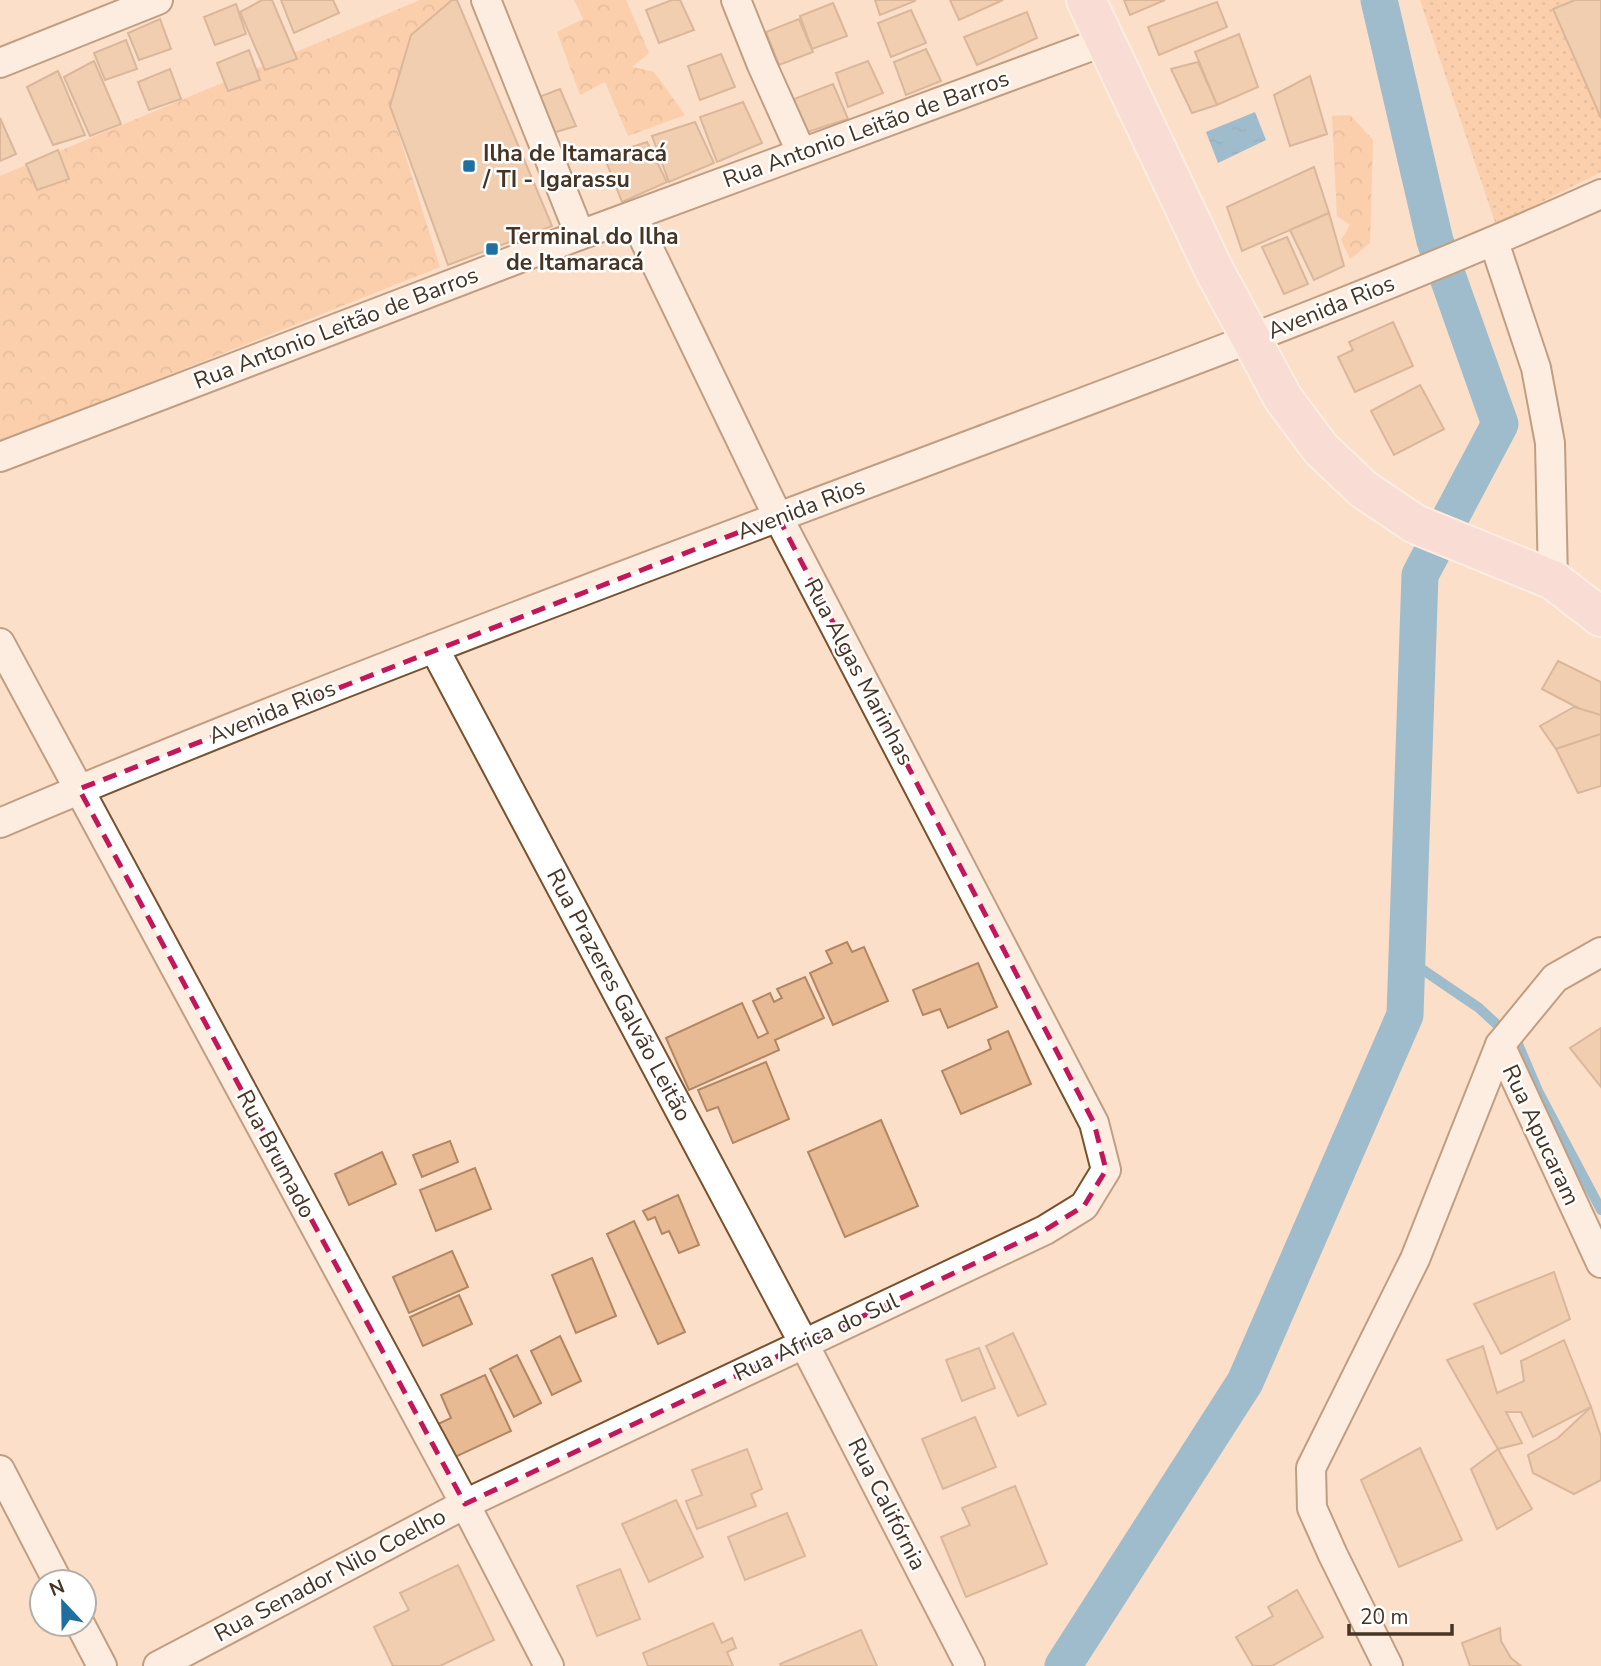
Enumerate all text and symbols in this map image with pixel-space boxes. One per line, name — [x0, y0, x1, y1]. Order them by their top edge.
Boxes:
street label: Rua Antonio Leitão de Barros — [719, 63, 1013, 195]
place label: Ilha de Itamaracá / TI - Igarassu — [482, 138, 667, 195]
marker: Ilha de Itamaracá / TI - Igarassu — [461, 158, 477, 174]
place label: Terminal do Ilha de Itamaracá — [506, 221, 679, 278]
marker: Terminal do Ilha de Itamaracá — [484, 241, 500, 257]
street label: Rua Antonio Leitão de Barros — [189, 259, 483, 397]
street label: Avenida Rios — [1263, 267, 1399, 347]
street label: Avenida Rios — [733, 470, 869, 548]
street label: Rua Algas Marinhas — [797, 573, 921, 771]
street label: Avenida Rios — [204, 672, 340, 752]
street label: Rua Prazeres Galvão Leitão — [539, 863, 699, 1127]
street label: Rua Apucaram — [1495, 1059, 1587, 1211]
street label: Rua Brumado — [229, 1084, 323, 1224]
street label: Rua Africa do Sul — [728, 1285, 904, 1389]
street label: Rua Califórnia — [840, 1432, 934, 1576]
street label: Rua Senador Nilo Coelho — [209, 1501, 451, 1649]
north arrow — [28, 1568, 98, 1638]
text: N — [46, 1573, 68, 1603]
scale bar — [1349, 1592, 1452, 1636]
text: 20 m — [1360, 1603, 1409, 1631]

